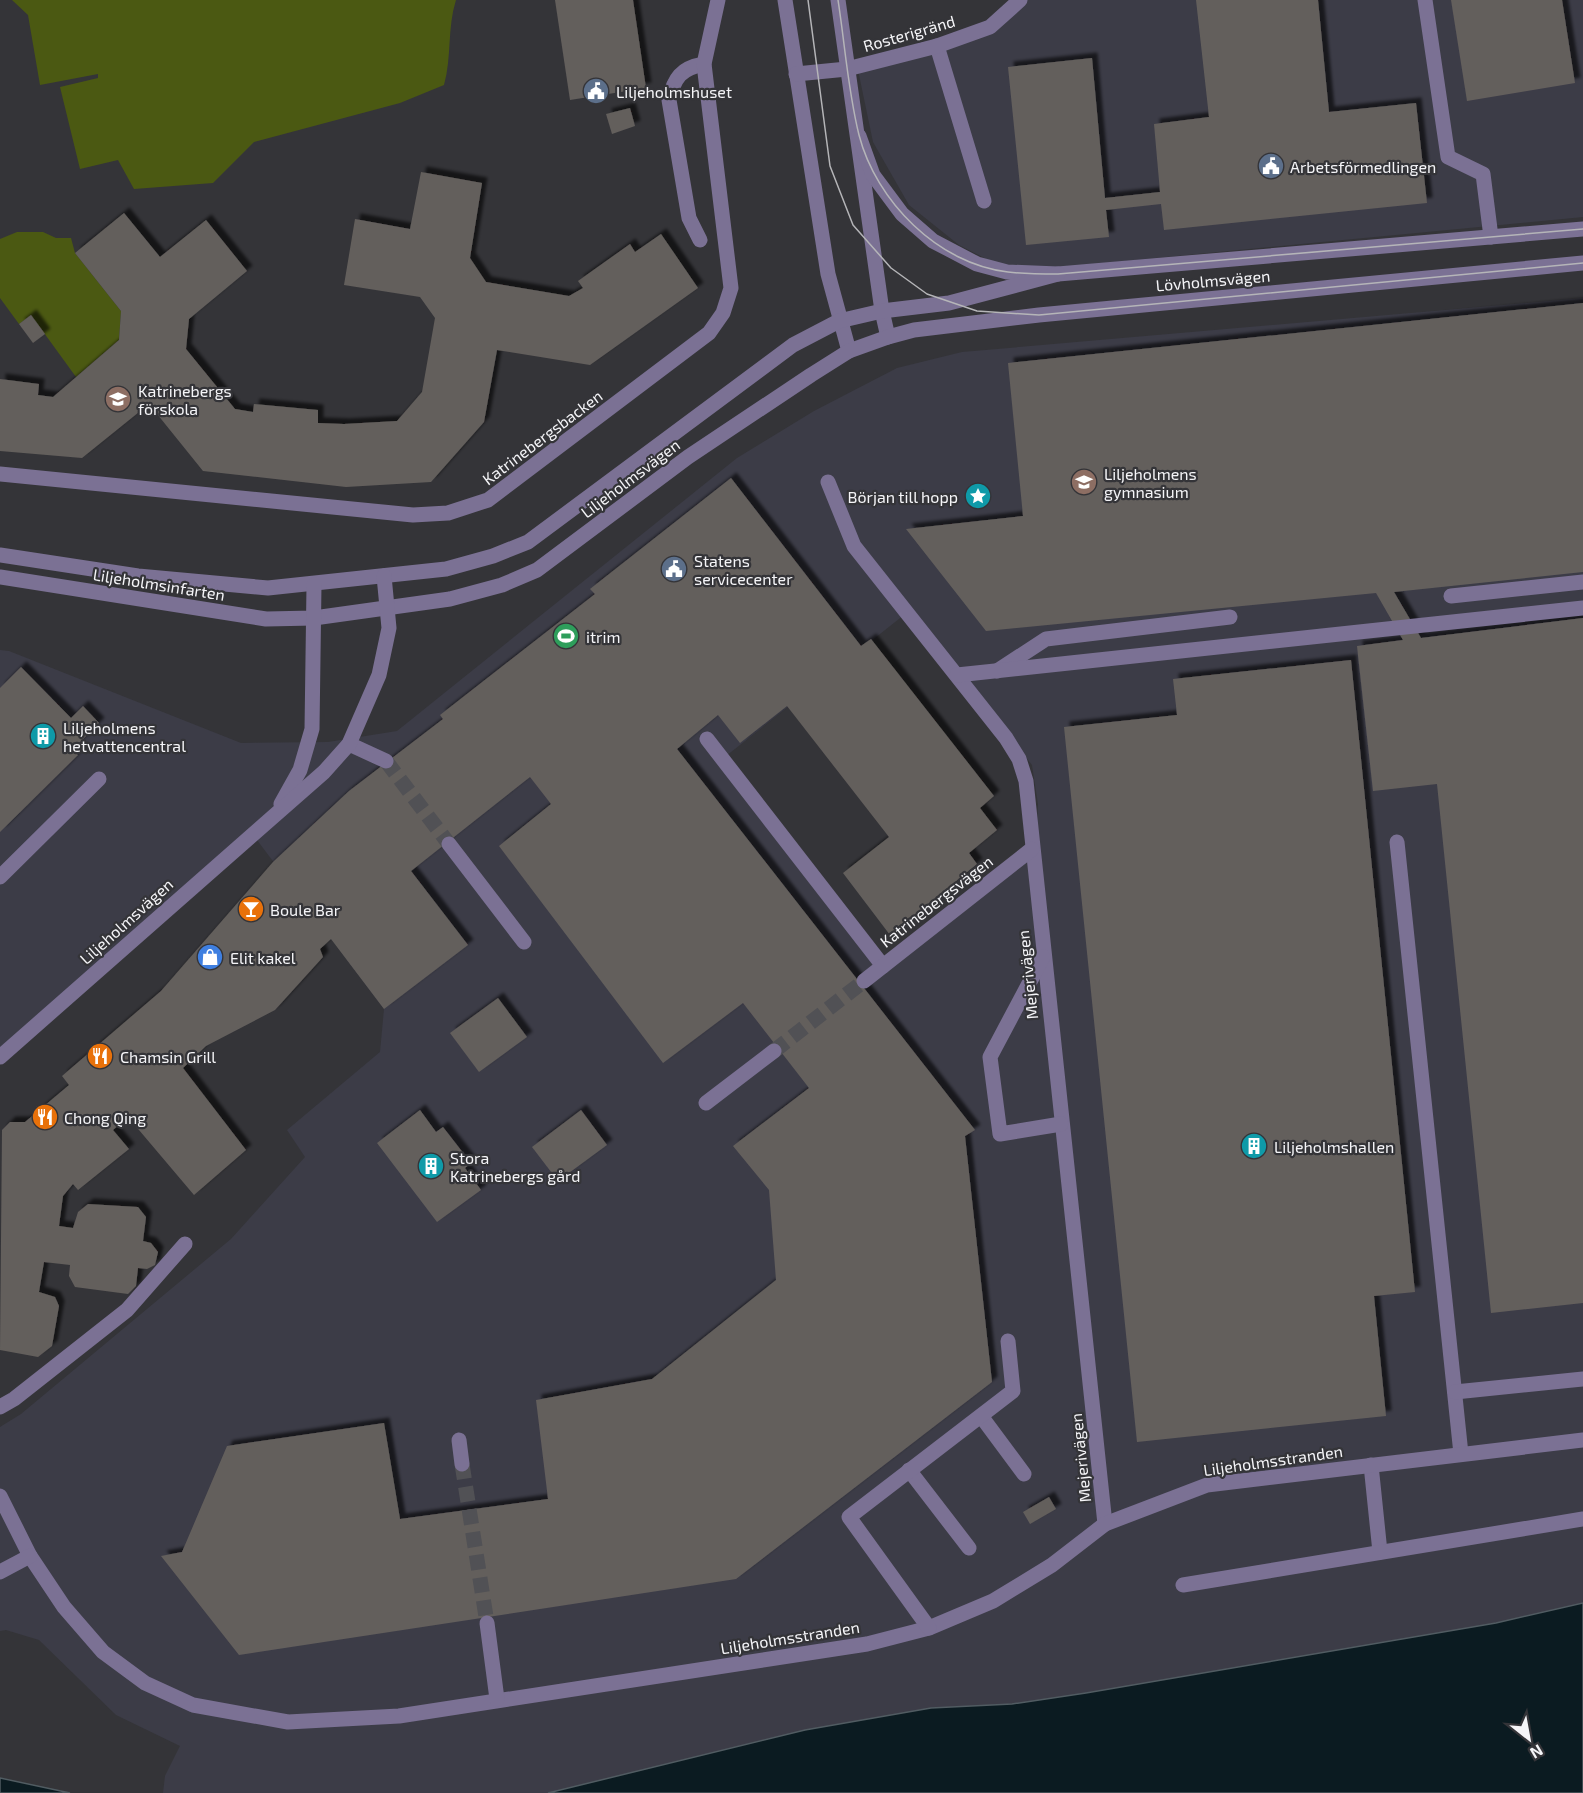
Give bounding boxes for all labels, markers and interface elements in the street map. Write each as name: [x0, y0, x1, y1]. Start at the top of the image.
street label: Rosterigränd: [861, 11, 957, 55]
public building icon: Liljeholmshuset: [581, 76, 611, 106]
place label: Liljeholmshuset: [616, 82, 732, 102]
public building icon: Arbetsförmedlingen: [1256, 151, 1286, 181]
place label: Arbetsförmedlingen: [1290, 157, 1436, 176]
street label: Lövholmsvägen: [1155, 266, 1271, 294]
place label: Katrinebergs förskola: [138, 381, 232, 418]
school or university icon: Katrinebergs förskola: [103, 384, 133, 414]
street label: Katrinebergsbacken: [478, 386, 606, 488]
street label: Liljeholmsvägen: [577, 435, 684, 522]
place label: Liljeholmens gymnasium: [1104, 464, 1197, 501]
school or university icon: Liljeholmens gymnasium: [1069, 467, 1099, 497]
place icon: Början till hopp: [963, 481, 993, 511]
place label: Början till hopp: [848, 487, 958, 507]
place label: Statens servicecenter: [694, 551, 793, 588]
public building icon: Statens servicecenter: [659, 554, 689, 584]
street label: Liljeholmsinfarten: [91, 564, 226, 605]
sports icon: itrim: [551, 621, 581, 651]
place label: itrim: [586, 627, 620, 646]
place label: Liljeholmens hetvattencentral: [63, 718, 186, 755]
building icon: Liljeholmens hetvattencentral: [28, 721, 58, 751]
street label: Katrinebergsvägen: [876, 851, 996, 951]
street label: Liljeholmsvägen: [76, 874, 177, 969]
bar icon: Boule Bar: [236, 894, 266, 924]
place label: Boule Bar: [270, 900, 341, 919]
street label: Mejerivägen: [1013, 929, 1042, 1021]
shop icon: Elit kakel: [195, 942, 225, 972]
place label: Elit kakel: [230, 948, 296, 967]
restaurant icon: Chamsin Grill: [85, 1041, 115, 1071]
place label: Chamsin Grill: [120, 1047, 216, 1066]
restaurant icon: Chong Qing: [30, 1102, 60, 1132]
place label: Chong Qing: [64, 1108, 146, 1128]
building icon: Liljeholmshallen: [1239, 1131, 1269, 1161]
place label: Liljeholmshallen: [1274, 1137, 1394, 1157]
place label: Stora Katrinebergs gård: [450, 1148, 580, 1185]
building icon: Stora Katrinebergs gård: [416, 1151, 446, 1181]
street label: Mejerivägen: [1066, 1412, 1095, 1504]
street label: Liljeholmsstranden: [1202, 1441, 1344, 1480]
street label: Liljeholmsstranden: [719, 1617, 861, 1658]
north arrow: [1499, 1709, 1559, 1769]
text: N: [1527, 1741, 1547, 1763]

